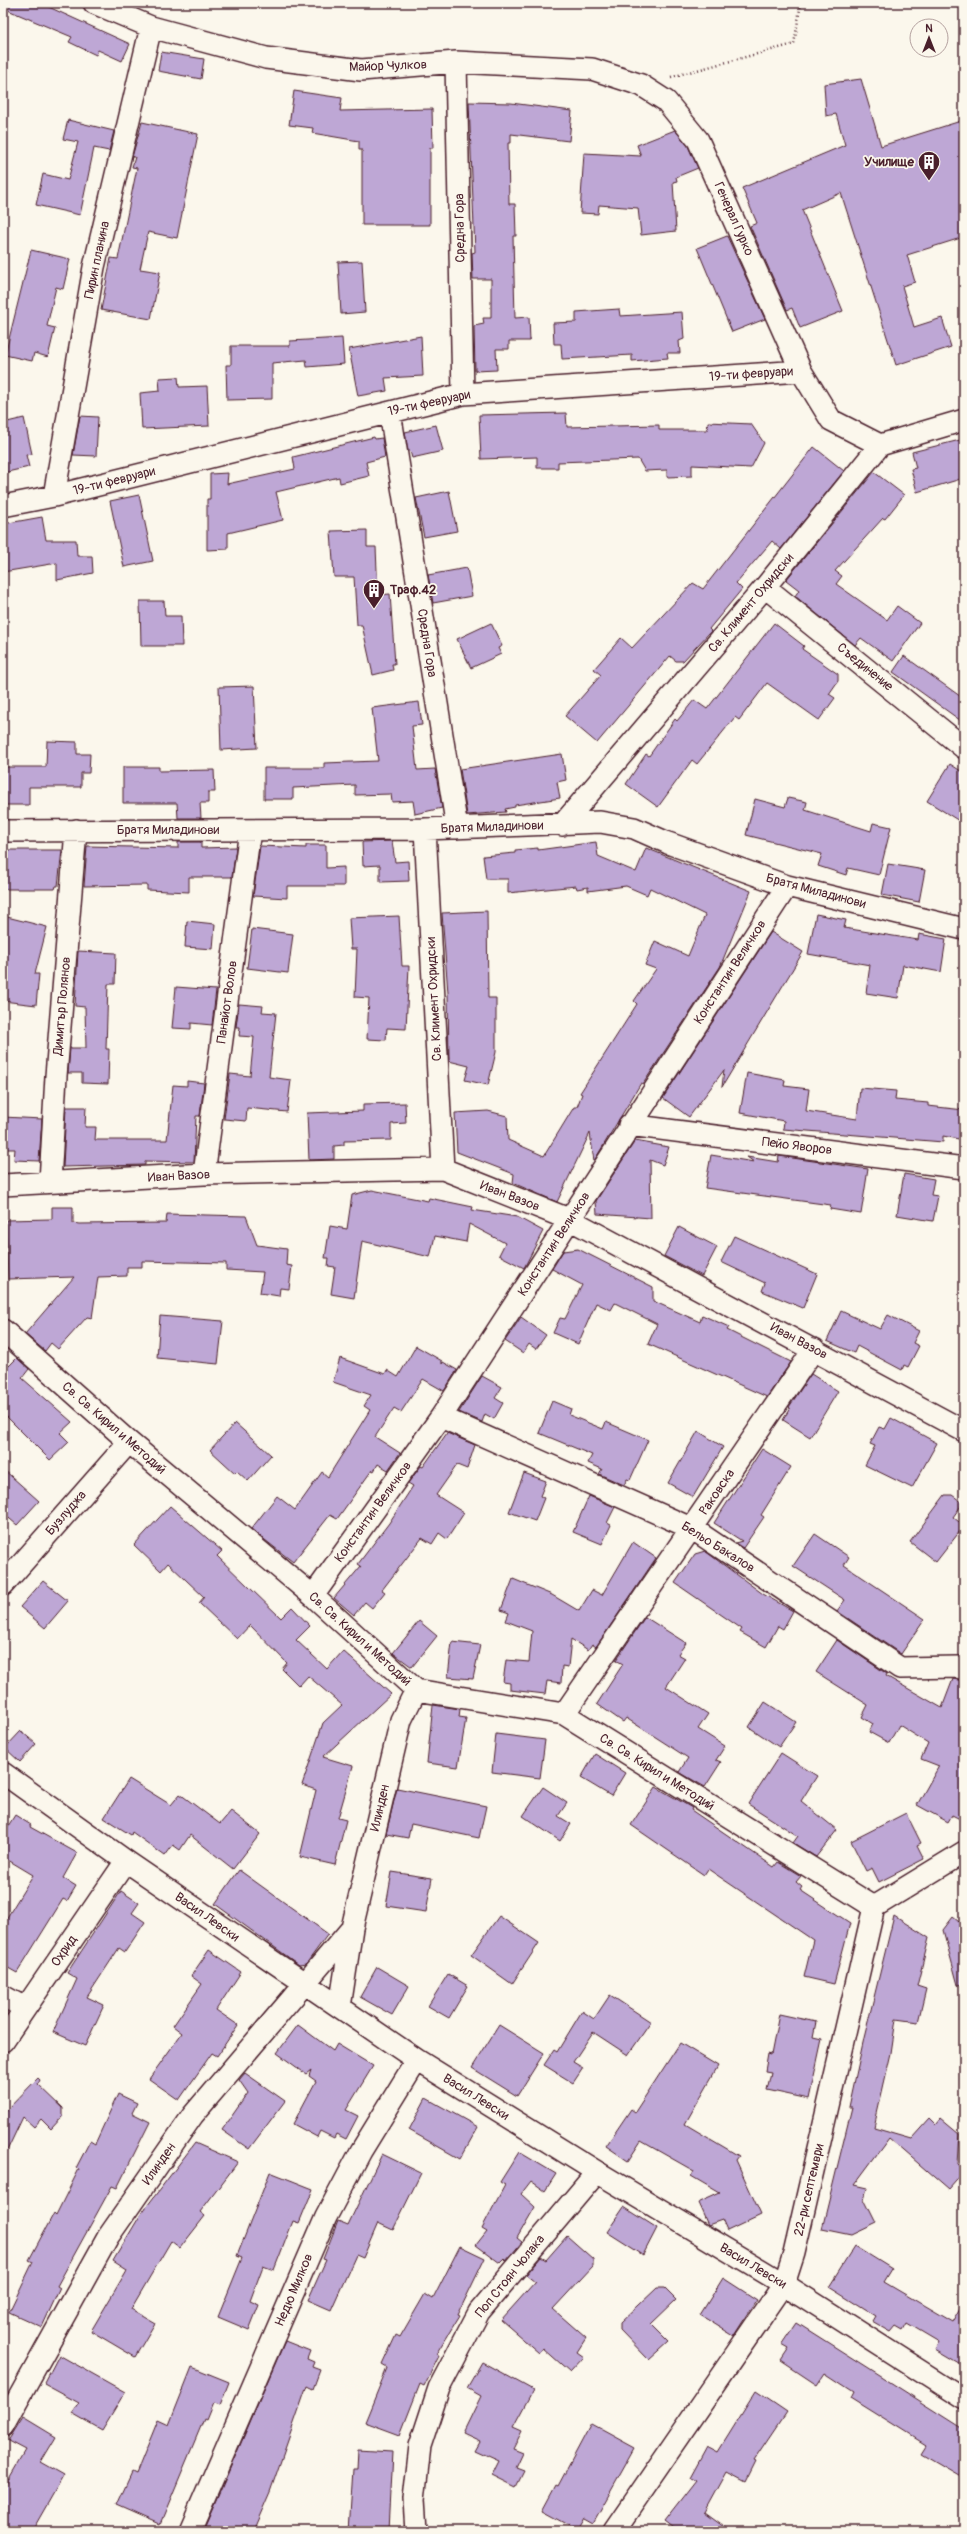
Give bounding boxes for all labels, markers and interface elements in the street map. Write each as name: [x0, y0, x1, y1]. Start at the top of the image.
north arrow: [909, 18, 949, 58]
text: N: [925, 22, 933, 35]
street label: Майор Чулков: [349, 57, 427, 75]
building icon: Училище: [916, 149, 942, 182]
place label: Училище: [864, 154, 915, 170]
street label: Генерал Гурко: [711, 180, 757, 258]
street label: Средна Гора: [451, 193, 469, 263]
street label: Пирин планина: [81, 220, 113, 300]
street label: 19-ти февруари: [709, 363, 794, 385]
street label: 19-ти февруари: [386, 386, 472, 420]
street label: 19-ти февруари: [71, 463, 157, 499]
street label: Св. Климент Охридски: [705, 550, 797, 656]
building icon: Траф.42: [361, 577, 387, 610]
place label: Траф.42: [389, 582, 436, 598]
street label: Средна Гора: [414, 608, 440, 678]
street label: Съединение: [834, 639, 897, 695]
street label: Братя Миладинови: [440, 817, 544, 837]
street label: Братя Миладинови: [117, 822, 220, 838]
street label: Братя Миладинови: [764, 870, 868, 912]
street label: Константин Величков: [690, 917, 770, 1027]
street label: Св. Климент Охридски: [423, 936, 445, 1062]
street label: Димитър Полянов: [50, 956, 74, 1057]
street label: Панайот Волов: [213, 960, 241, 1044]
street label: Пейо Яворов: [761, 1134, 833, 1158]
street label: Иван Вазов: [147, 1166, 211, 1186]
street label: Иван Вазов: [478, 1177, 542, 1215]
street label: Константин Величков: [514, 1189, 594, 1299]
street label: Иван Вазов: [768, 1319, 830, 1363]
street label: Св. Св. Кирил и Методий: [59, 1378, 169, 1478]
street label: Константин Величков: [331, 1458, 415, 1566]
street label: Раковска: [696, 1466, 738, 1518]
street label: Бузлуджа: [42, 1487, 90, 1539]
street label: Бельо Бакалов: [678, 1518, 758, 1576]
street label: Св. Св. Кирил и Методий: [305, 1589, 415, 1689]
street label: Св. Св. Кирил и Методий: [596, 1730, 718, 1814]
street label: Илинден: [367, 1783, 393, 1833]
street label: Васил Левски: [172, 1889, 243, 1945]
street label: Охрид: [48, 1932, 81, 1970]
street label: Васил Левски: [440, 2070, 512, 2124]
street label: Илинден: [139, 2140, 179, 2188]
street label: 22-ри септември: [791, 2142, 827, 2238]
street label: Поп Стоян Чолака: [472, 2231, 548, 2321]
street label: Васил Левски: [717, 2240, 790, 2292]
street label: Недю Милков: [272, 2251, 316, 2329]

